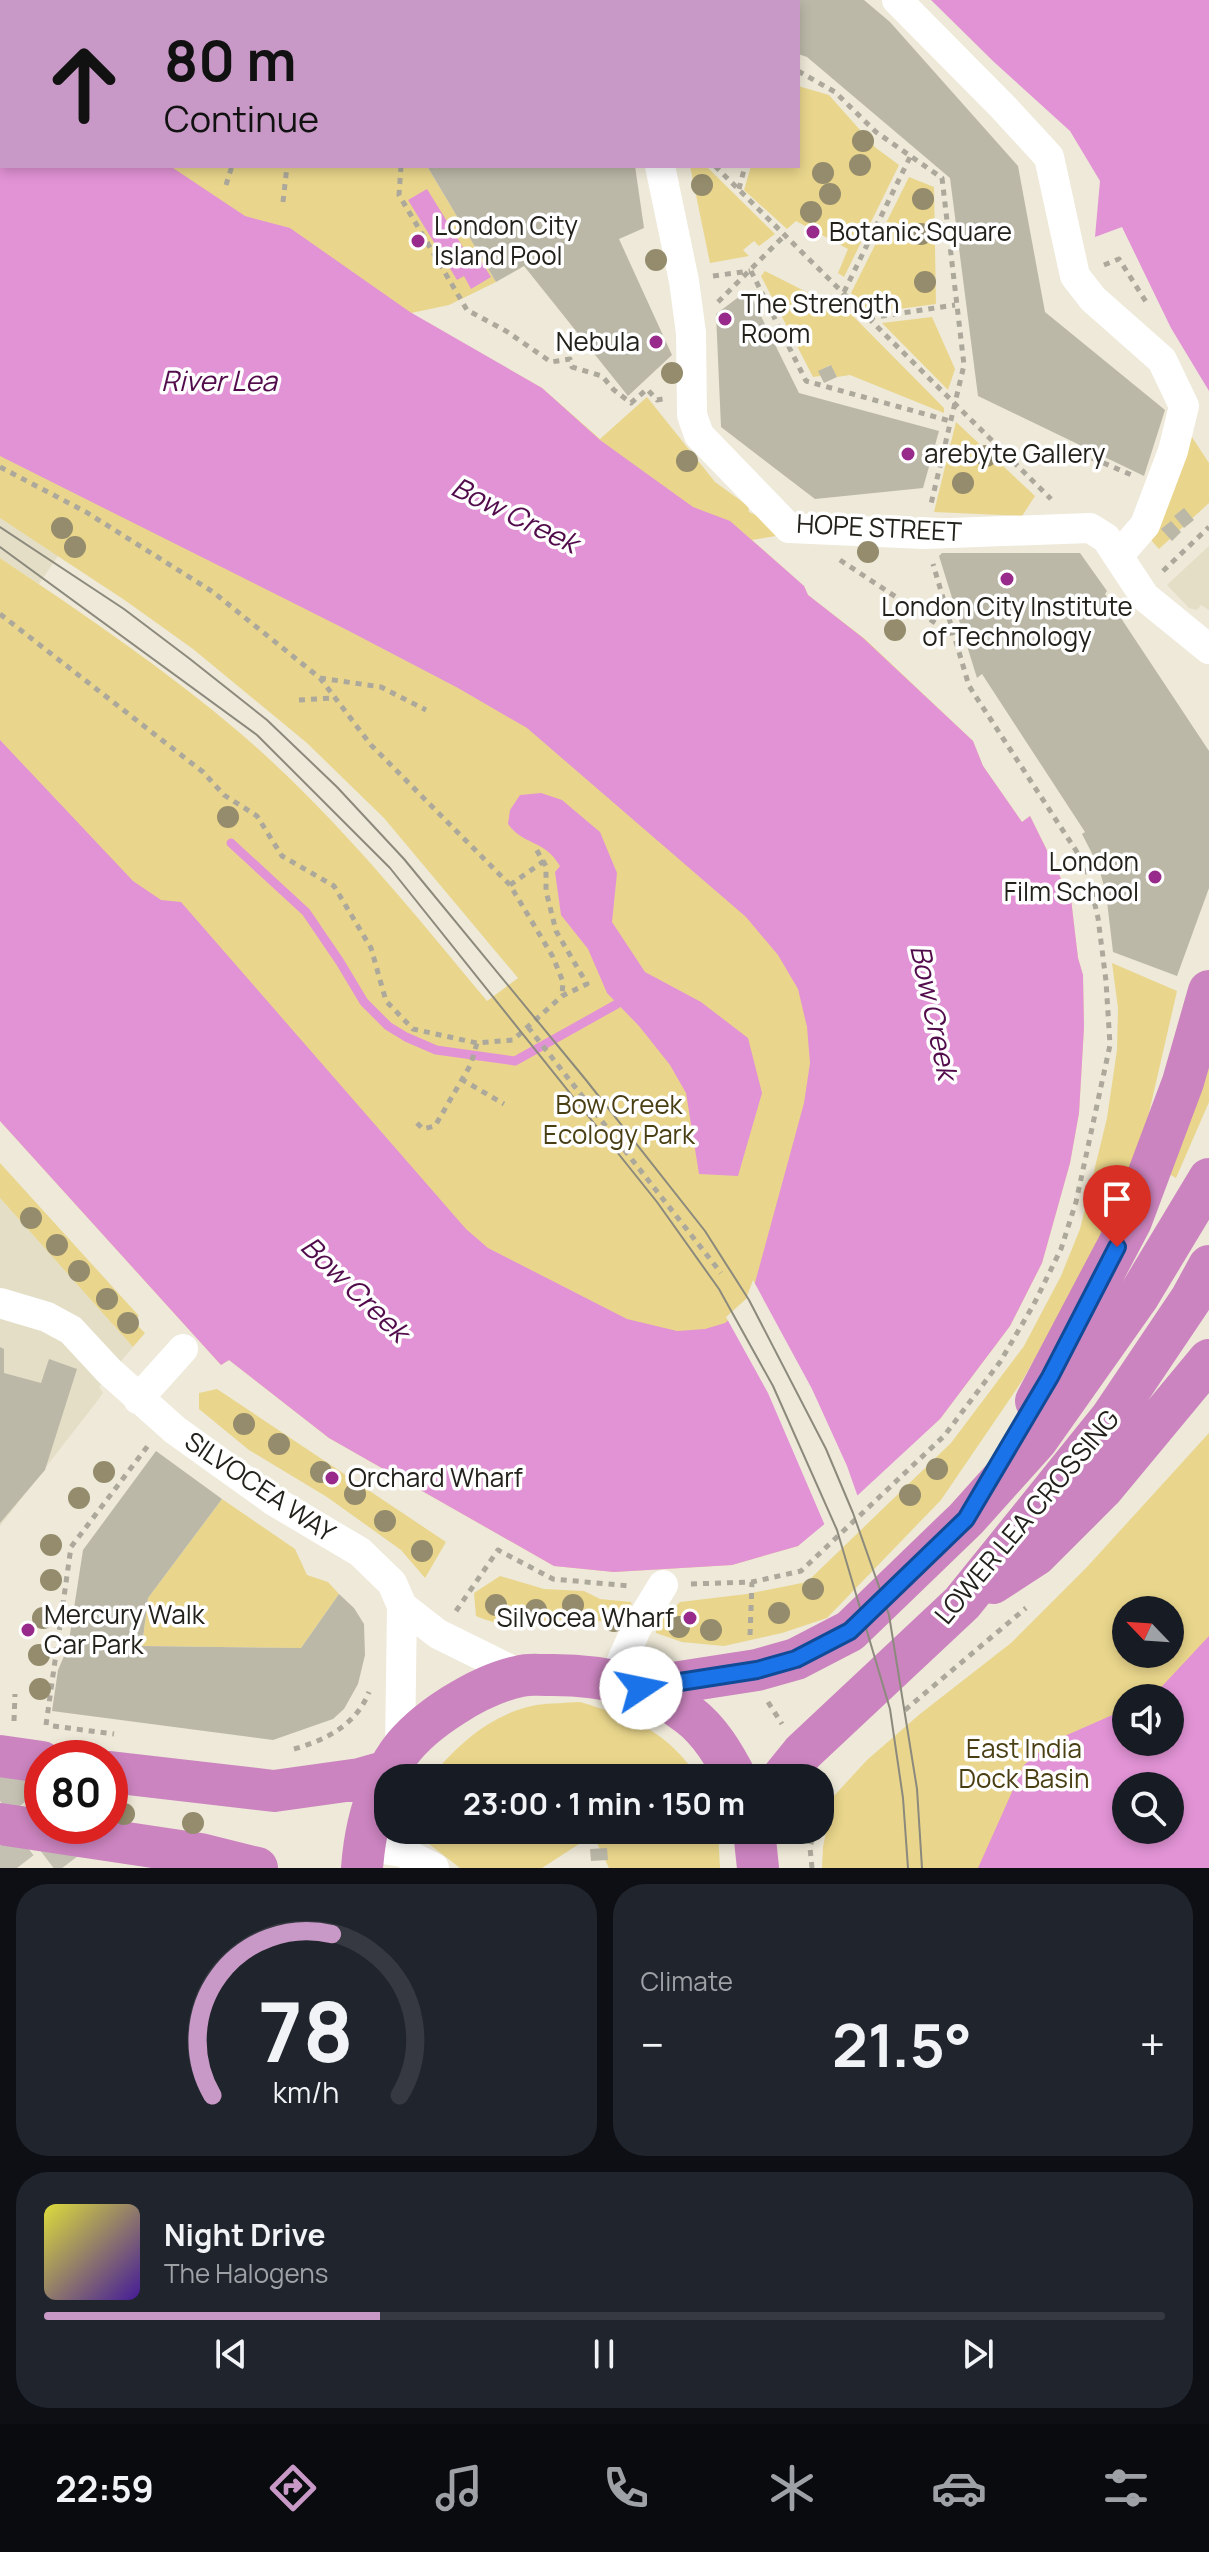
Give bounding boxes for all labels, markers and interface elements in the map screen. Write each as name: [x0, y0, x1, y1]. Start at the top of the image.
text: 80 m: [164, 21, 297, 98]
icon: ahead: [32, 32, 136, 136]
text: Continue: [164, 94, 319, 143]
place label: London City Island Pool: [434, 207, 578, 273]
place label: Botanic Square: [829, 213, 1012, 249]
marker: Botanic Square: [804, 223, 822, 241]
marker: London City Island Pool: [409, 232, 427, 250]
place label: The Strength Room: [741, 285, 899, 351]
marker: The Strength Room: [716, 310, 734, 328]
place label: Nebula: [556, 323, 640, 359]
marker: Nebula: [647, 333, 665, 351]
water label: River Lea: [161, 361, 278, 399]
place label: arebyte Gallery: [924, 435, 1106, 471]
marker: arebyte Gallery: [899, 445, 917, 463]
water label: Bow Creek: [446, 467, 589, 563]
street label: HOPE STREET: [796, 505, 963, 549]
marker: London City Institute of Technology: [998, 570, 1016, 588]
place label: London City Institute of Technology: [881, 588, 1133, 654]
place label: London Film School: [1004, 843, 1139, 909]
marker: London Film School: [1146, 868, 1164, 886]
water label: Bow Creek: [902, 941, 969, 1087]
park label: Bow Creek Ecology Park: [543, 1086, 696, 1152]
pin: [1083, 1165, 1151, 1247]
icon: arrive: [1095, 1177, 1139, 1221]
water label: Bow Creek: [293, 1227, 421, 1352]
street label: LOWER LEA CROSSING: [926, 1401, 1127, 1631]
street label: SILVOCEA WAY: [178, 1423, 343, 1550]
place label: Orchard Wharf: [348, 1459, 523, 1495]
marker: Orchard Wharf: [323, 1469, 341, 1487]
place label: Mercury Walk Car Park: [44, 1596, 206, 1662]
north arrow: [1112, 1596, 1184, 1668]
map controls: [1112, 1596, 1184, 1844]
place label: Silvocea Wharf: [496, 1599, 674, 1635]
marker: Silvocea Wharf: [681, 1609, 699, 1627]
marker: Mercury Walk Car Park: [19, 1621, 37, 1639]
position arrow: [599, 1646, 683, 1730]
button: sound: [1112, 1684, 1184, 1756]
park label: East India Dock Basin: [959, 1730, 1089, 1796]
speed limit sign: 80: [24, 1740, 128, 1844]
button: search: [1112, 1772, 1184, 1844]
text: 23:00 · 1 min · 150 m: [463, 1783, 745, 1824]
text: Climate: [641, 1963, 733, 1999]
text: 78: [259, 1973, 354, 2087]
text: 21.5°: [832, 2003, 972, 2085]
text: −: [641, 2014, 664, 2074]
text: +: [1140, 2014, 1165, 2074]
text: km/h: [273, 2073, 339, 2112]
text: Night Drive: [164, 2214, 326, 2255]
text: The Halogens: [164, 2255, 328, 2291]
icon: previous: [209, 2332, 253, 2376]
icon: pause: [582, 2332, 626, 2376]
icon: next: [956, 2332, 1000, 2376]
icon: directions: [265, 2460, 321, 2516]
icon: music: [431, 2460, 487, 2516]
icon: phone: [598, 2460, 654, 2516]
icon: climate: [764, 2460, 820, 2516]
icon: car: [931, 2460, 987, 2516]
icon: filters: [1098, 2460, 1154, 2516]
text: 22:59: [55, 2464, 154, 2513]

